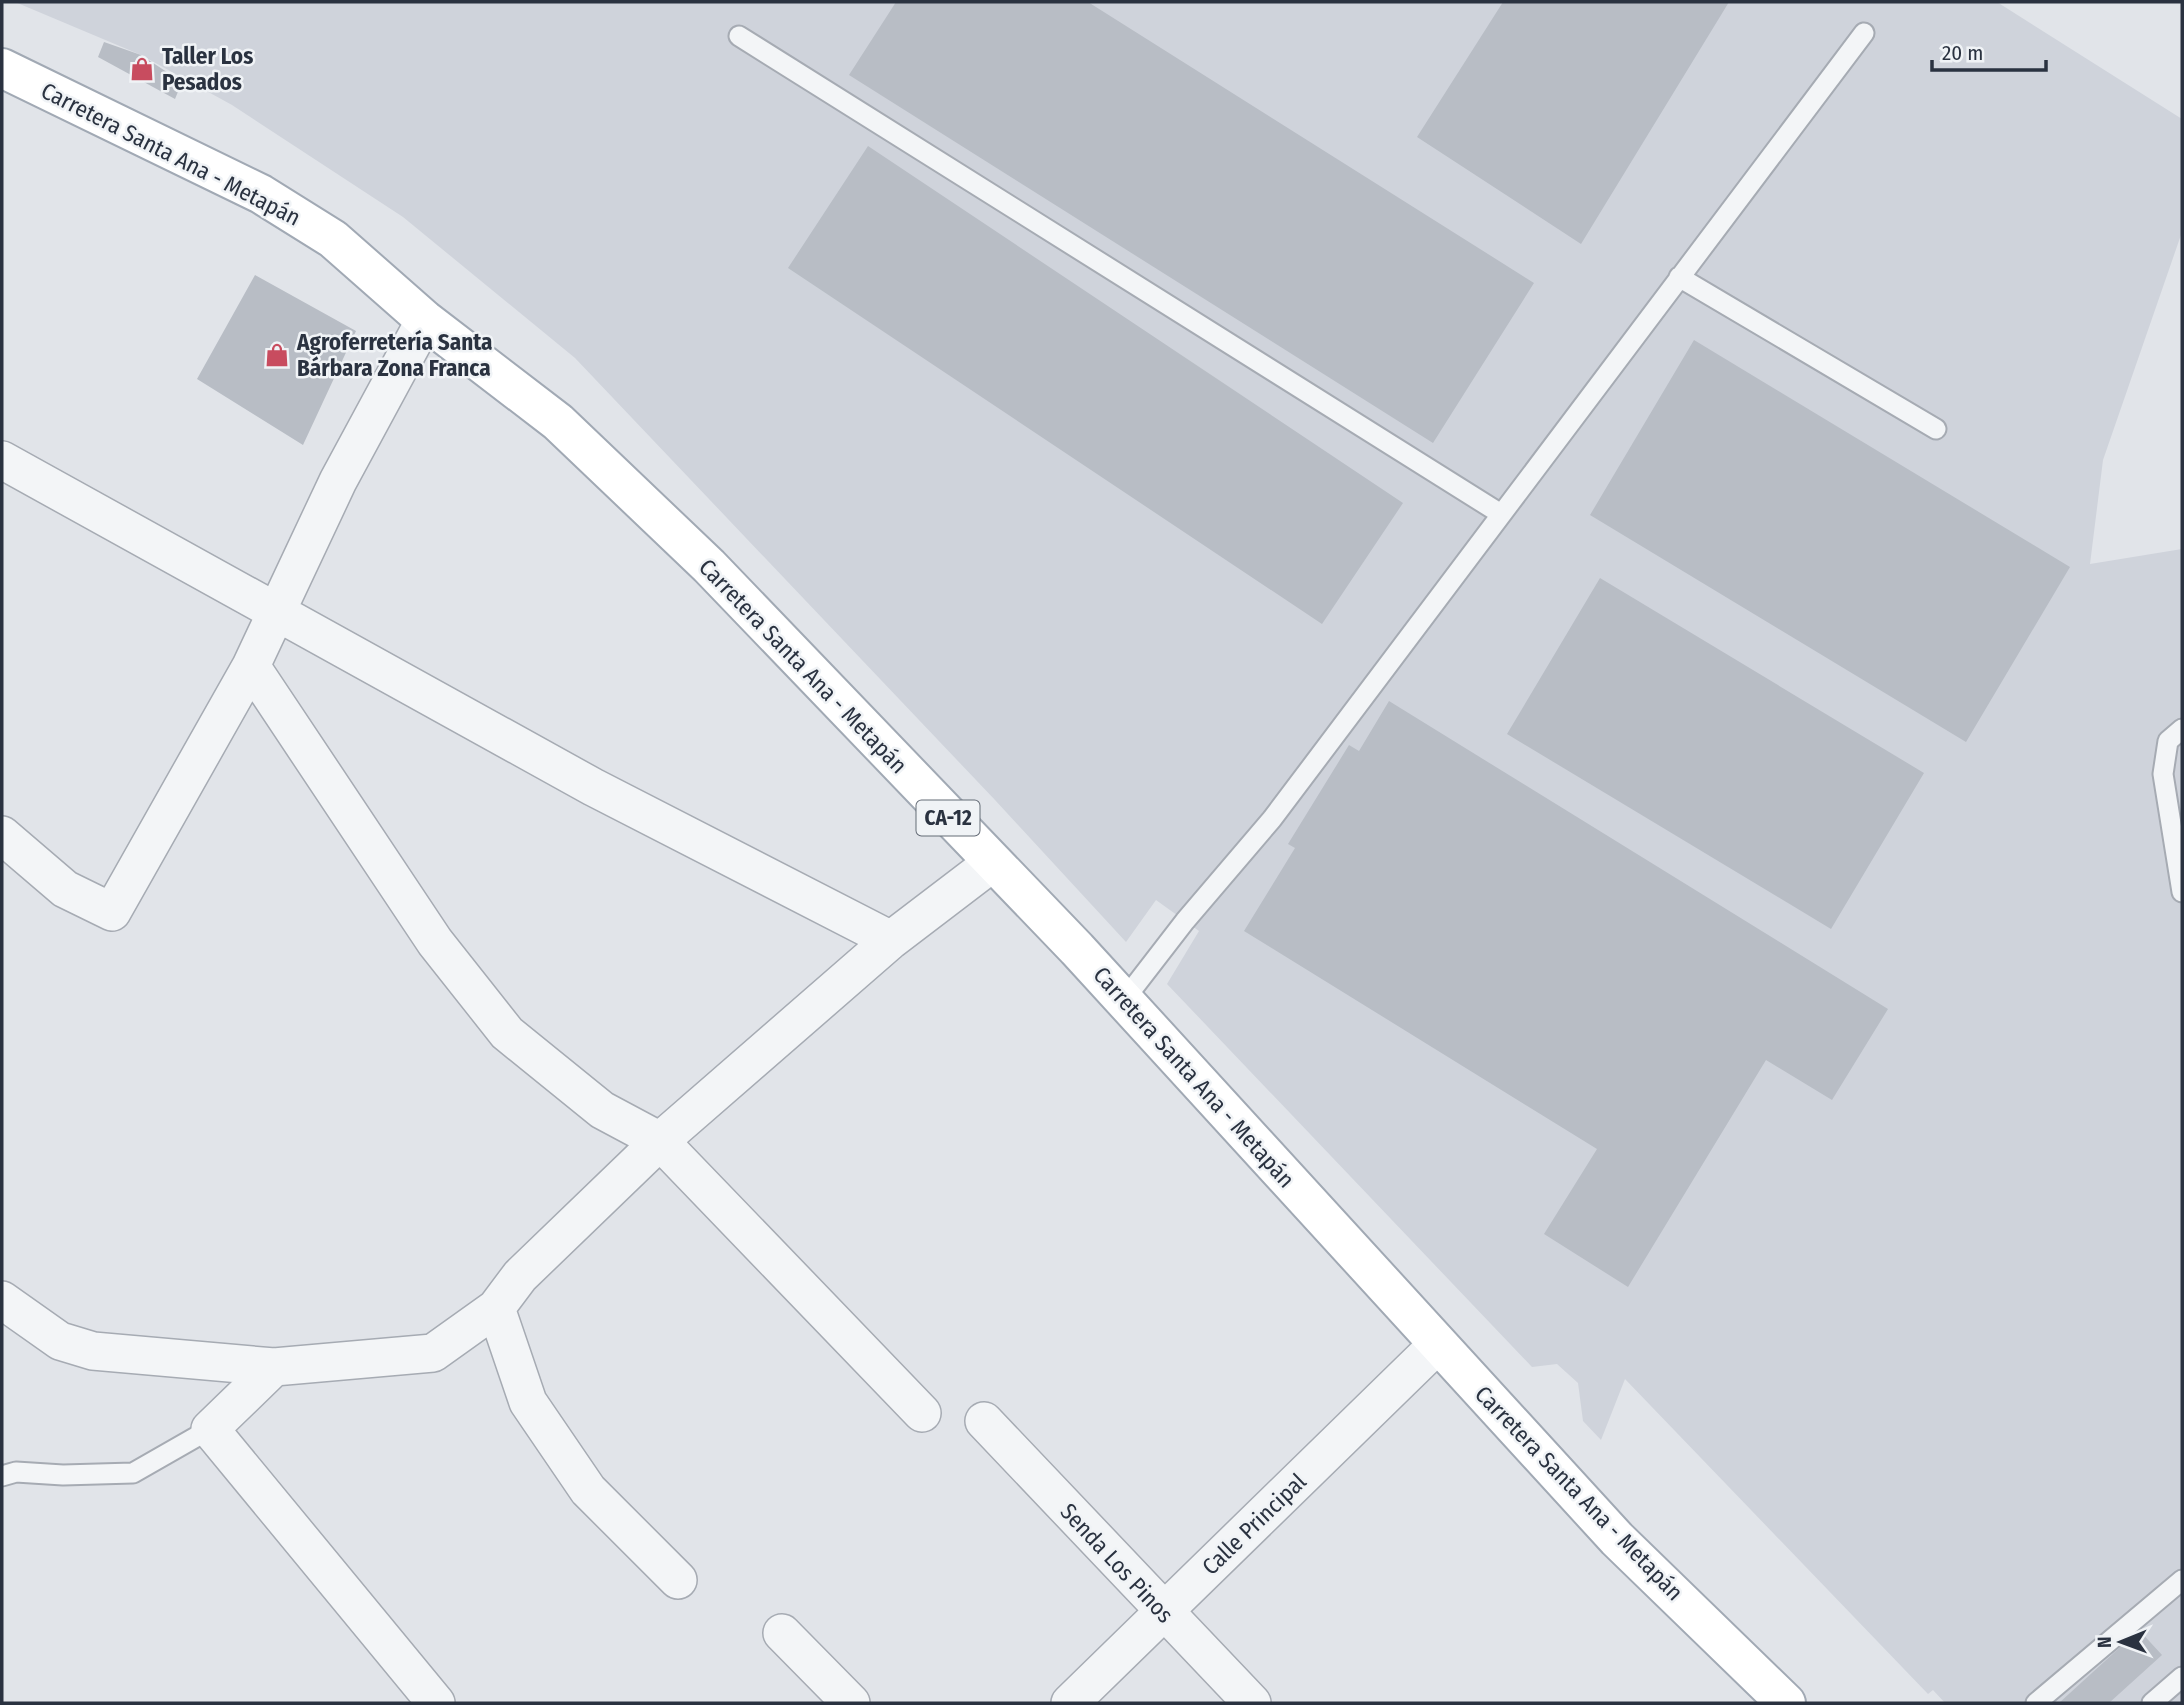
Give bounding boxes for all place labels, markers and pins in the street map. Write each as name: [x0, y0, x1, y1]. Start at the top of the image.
place label: Taller Los Pesados: [162, 42, 253, 96]
shop icon: Taller Los Pesados: [128, 55, 156, 83]
place label: Agroferretería Santa Bárbara Zona Franca: [296, 328, 492, 382]
shop icon: Agroferretería Santa Bárbara Zona Franca: [263, 341, 291, 369]

